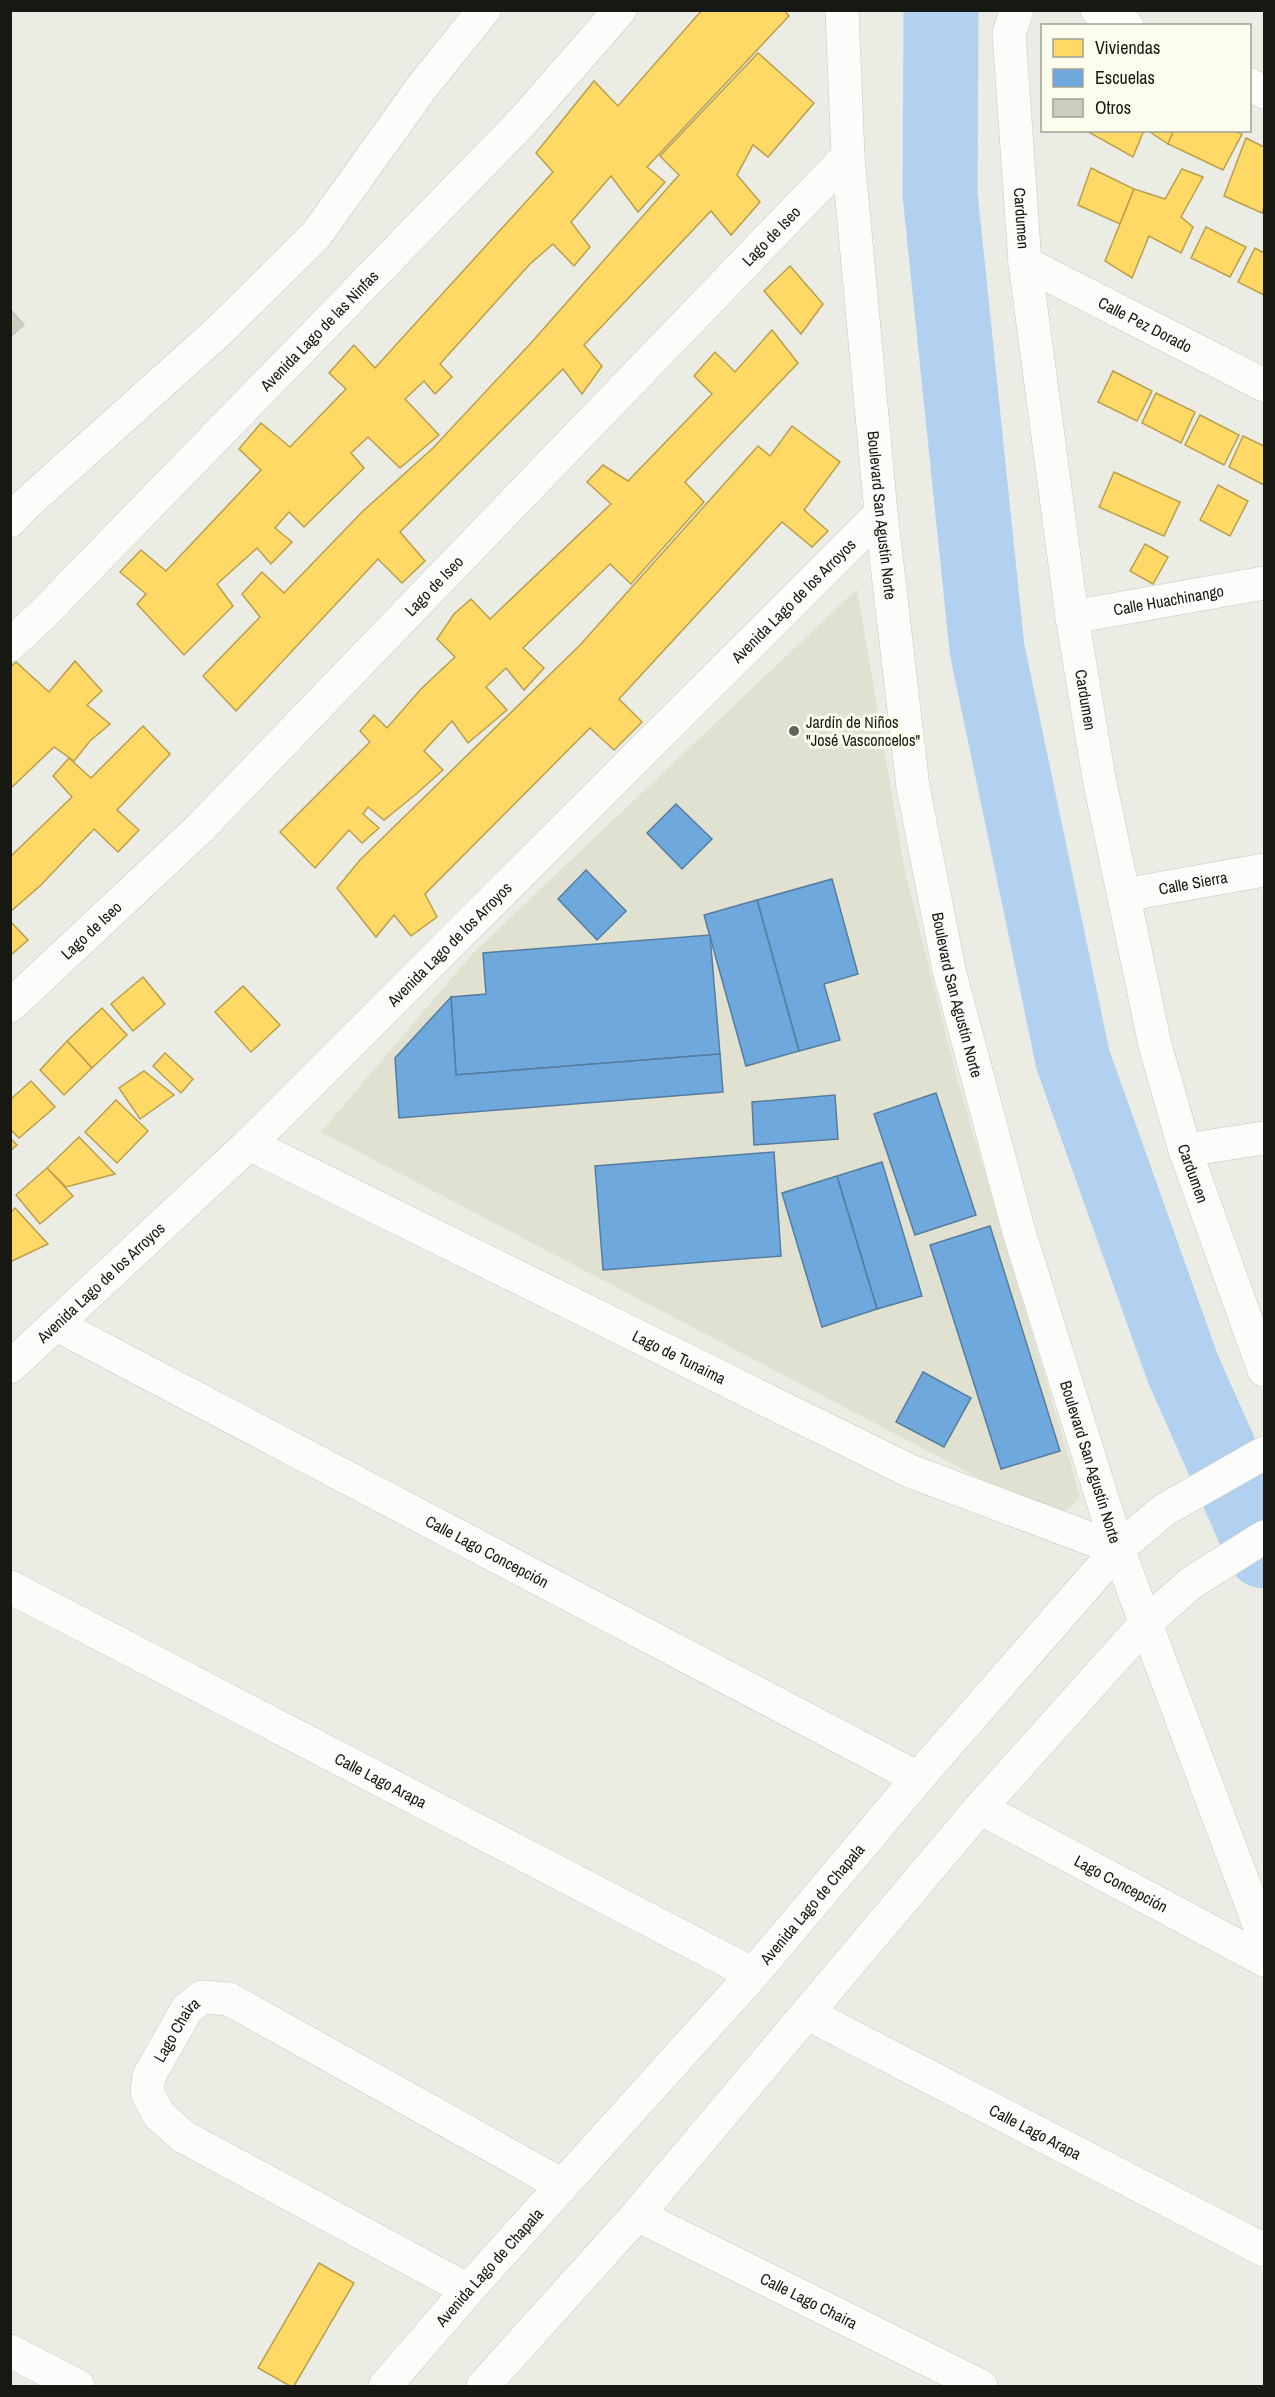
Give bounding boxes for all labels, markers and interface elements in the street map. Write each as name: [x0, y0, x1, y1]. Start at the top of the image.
legend: [1041, 24, 1251, 132]
text: Viviendas: [1095, 35, 1160, 60]
text: Escuelas: [1095, 65, 1155, 90]
text: Otros: [1095, 95, 1131, 120]
street label: Cardumen: [1009, 187, 1035, 250]
street label: Lago de Iseo: [737, 201, 805, 271]
street label: Avenida Lago de las Ninfas: [254, 265, 383, 397]
street label: Calle Pez Dorado: [1094, 291, 1196, 358]
street label: Boulevard San Agustín Norte: [862, 430, 902, 601]
street label: Avenida Lago de los Arroyos: [725, 534, 860, 668]
street label: Lago de Iseo: [399, 551, 468, 621]
street label: Calle Huachinango: [1112, 579, 1225, 620]
street label: Cardumen: [1070, 668, 1102, 732]
place label: Jardín de Niños "José Vasconcelos": [806, 711, 920, 751]
marker: Jardín de Niños "José Vasconcelos": [787, 724, 801, 738]
street label: Calle Sierra: [1157, 866, 1230, 900]
street label: Avenida Lago de los Arroyos: [382, 877, 516, 1012]
street label: Lago de Iseo: [56, 896, 126, 964]
street label: Boulevard San Agustín Norte: [927, 910, 988, 1080]
street label: Cardumen: [1173, 1141, 1214, 1206]
street label: Avenida Lago de los Arroyos: [31, 1217, 169, 1348]
street label: Lago de Tunaima: [629, 1324, 730, 1390]
street label: Boulevard San Agustín Norte: [1055, 1378, 1127, 1546]
street label: Calle Lago Concepción: [422, 1510, 553, 1593]
street label: Calle Lago Arapa: [331, 1747, 431, 1813]
street label: Avenida Lago de Chapala: [754, 1838, 870, 1970]
street label: Lago Concepción: [1071, 1850, 1172, 1917]
street label: Lago Chaira: [148, 1992, 205, 2066]
street label: Calle Lago Arapa: [986, 2099, 1086, 2165]
street label: Avenida Lago de Chapala: [430, 2203, 548, 2332]
street label: Calle Lago Chaira: [757, 2267, 862, 2334]

